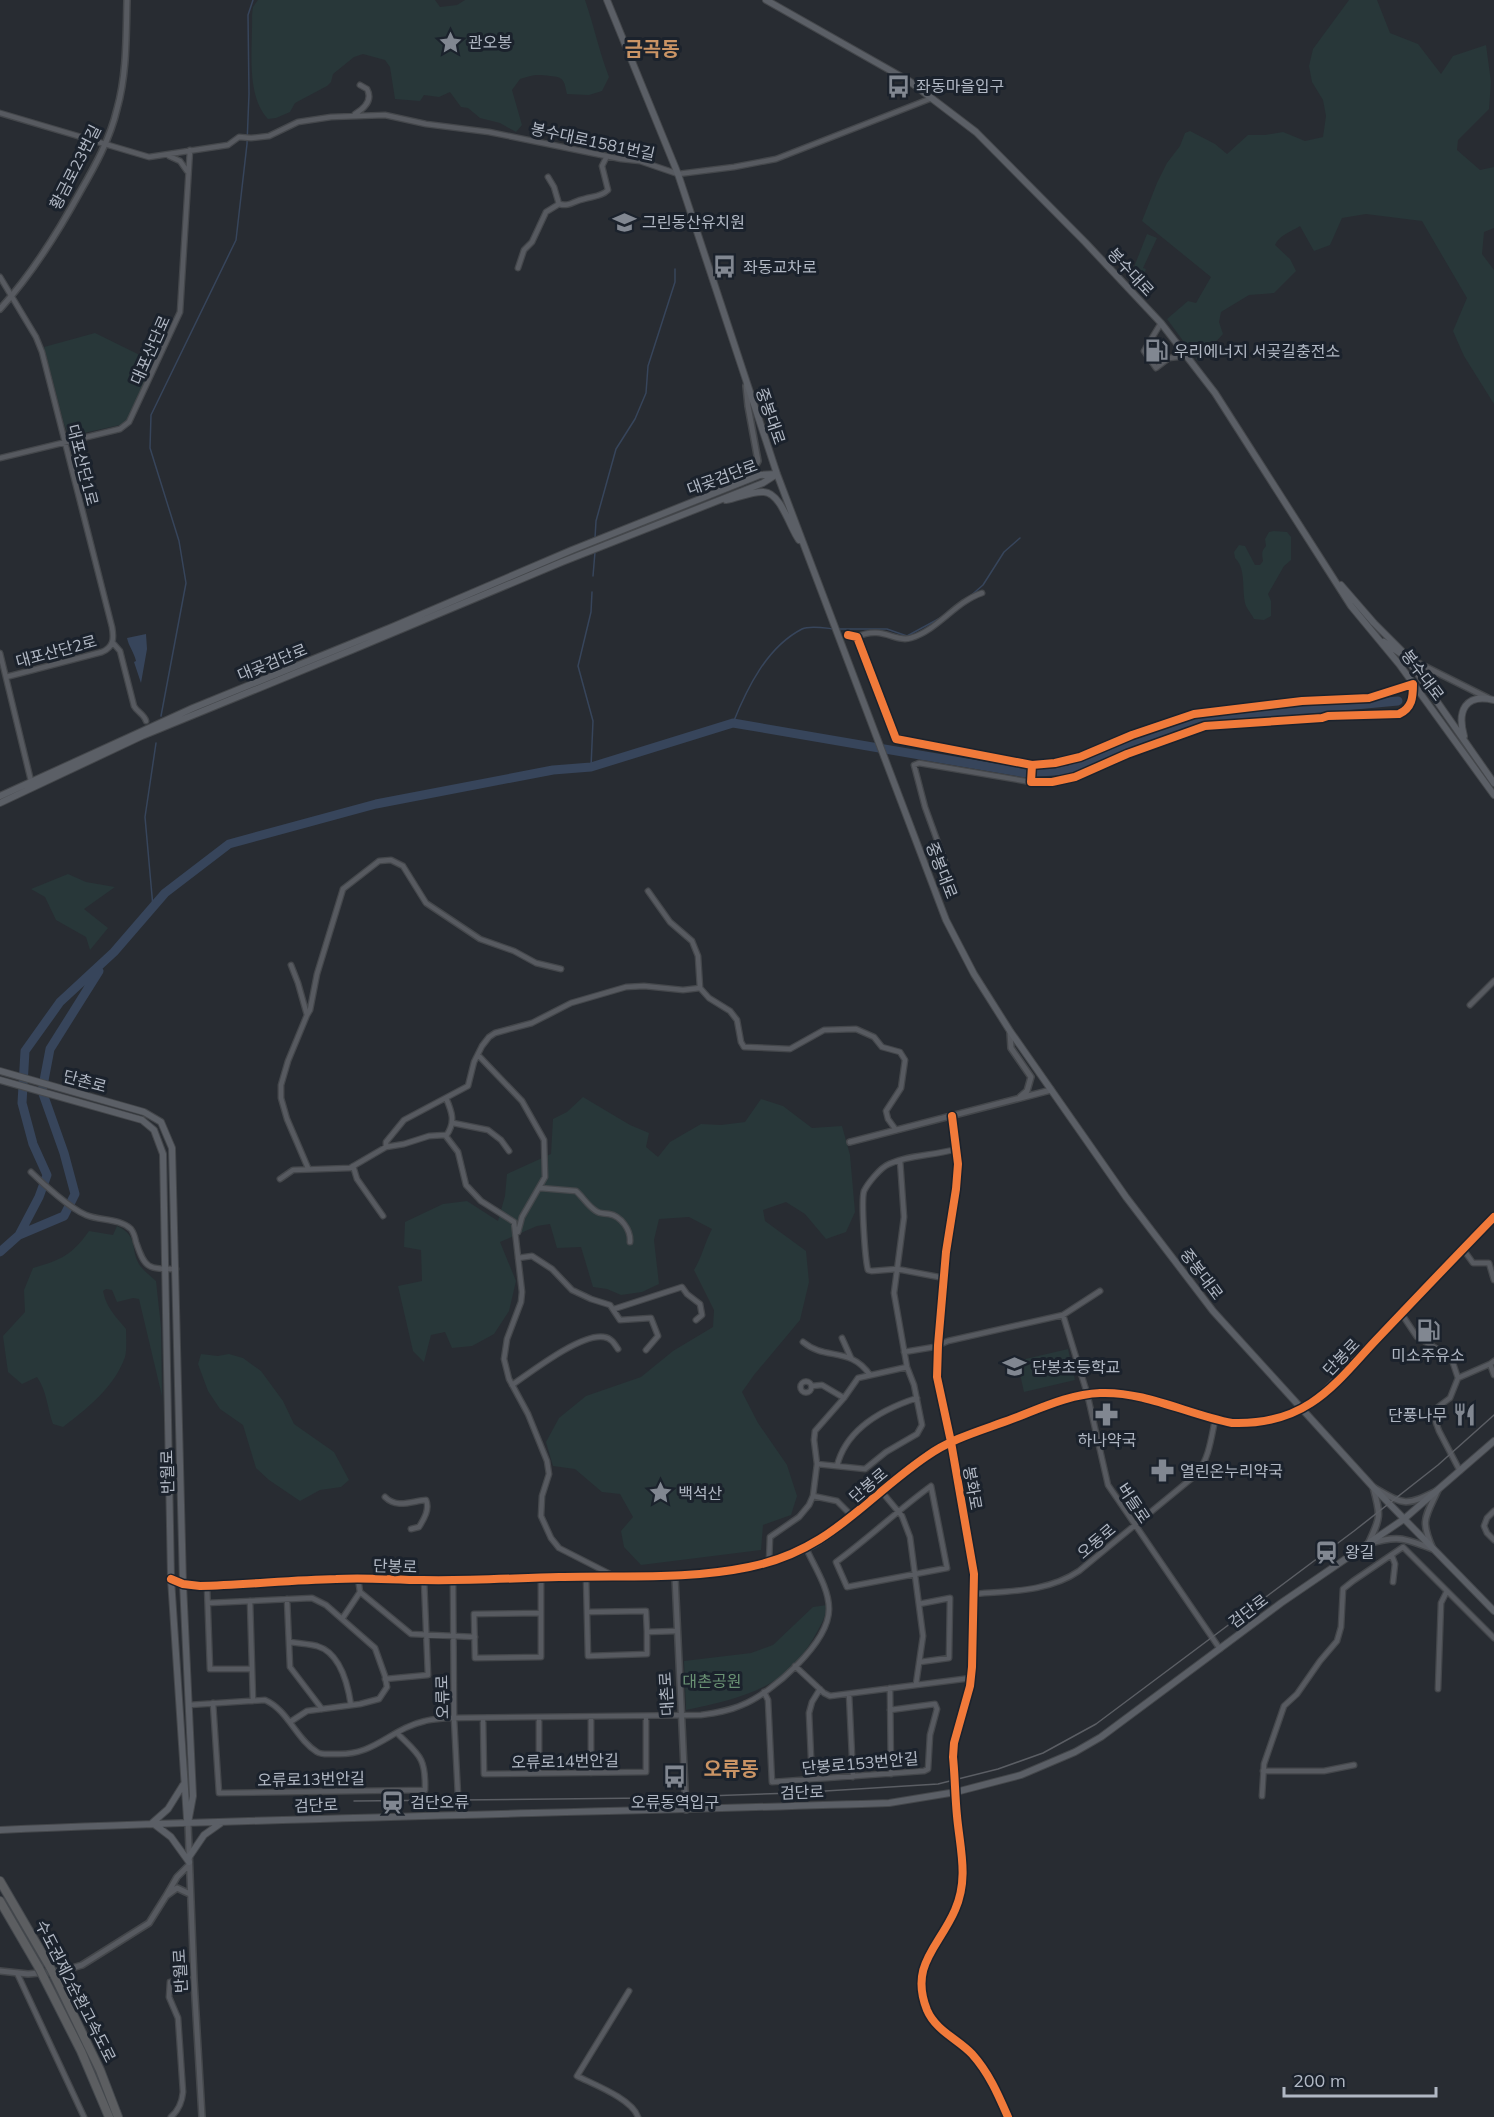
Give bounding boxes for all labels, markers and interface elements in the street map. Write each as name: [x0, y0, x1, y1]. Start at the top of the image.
place icon: 관오봉: [437, 29, 463, 55]
place label: 관오봉: [468, 32, 512, 52]
district label: 금곡동: [624, 36, 680, 61]
bus stop icon: 좌동마을입구: [885, 73, 911, 99]
place label: 좌동마을입구: [916, 76, 1004, 96]
street label: 봉수대로1581번길: [529, 118, 657, 164]
street label: 황금로23번길: [45, 121, 105, 213]
school or university icon: 그린동산유치원: [611, 209, 637, 235]
place label: 그린동산유치원: [642, 212, 745, 232]
street label: 봉수대로: [1104, 244, 1159, 301]
bus stop icon: 좌동교차로: [712, 254, 738, 280]
place label: 좌동교차로: [743, 257, 817, 277]
street label: 대포산단로: [126, 312, 174, 388]
fuel station icon: 우리에너지 서곶길충전소: [1143, 338, 1169, 364]
place label: 우리에너지 서곶길충전소: [1174, 341, 1340, 361]
street label: 중봉대로: [752, 385, 790, 447]
street label: 대포산단1로: [63, 422, 103, 508]
street label: 대곶검단로: [684, 455, 760, 499]
street label: 대포산단2로: [13, 631, 99, 671]
street label: 대곶검단로: [234, 639, 310, 685]
street label: 봉수대로: [1397, 645, 1449, 705]
street label: 중봉대로: [922, 839, 962, 901]
street label: 단촌로: [61, 1066, 109, 1096]
street label: 중봉대로: [1176, 1244, 1228, 1304]
fuel station icon: 미소주유소: [1415, 1317, 1441, 1343]
street label: 단봉로: [1318, 1334, 1364, 1380]
place label: 미소주유소: [1391, 1345, 1465, 1365]
school or university icon: 단봉초등학교: [1001, 1354, 1027, 1380]
place label: 단봉초등학교: [1032, 1357, 1120, 1377]
pharmacy icon: 하나약국: [1094, 1402, 1120, 1428]
restaurant icon: 단풍나무: [1452, 1402, 1478, 1428]
place label: 단풍나무: [1388, 1405, 1447, 1425]
place label: 하나약국: [1078, 1430, 1136, 1450]
street label: 반월로: [157, 1449, 177, 1494]
pharmacy icon: 열린온누리약국: [1149, 1458, 1175, 1484]
place label: 열린온누리약국: [1180, 1461, 1283, 1481]
street label: 단봉로: [845, 1463, 892, 1507]
street label: 봉화로: [959, 1465, 987, 1512]
street label: 버들로: [1113, 1479, 1155, 1527]
place icon: 백석산: [647, 1480, 673, 1506]
place label: 백석산: [678, 1483, 722, 1503]
street label: 오동로: [1073, 1519, 1120, 1563]
station icon: 왕길: [1314, 1539, 1340, 1565]
place label: 왕길: [1345, 1542, 1374, 1562]
street label: 단봉로: [373, 1555, 418, 1577]
street label: 검단로: [1224, 1590, 1272, 1632]
street label: 대촌로: [655, 1671, 677, 1717]
park label: 대촌공원: [683, 1671, 741, 1691]
street label: 오류로: [432, 1674, 452, 1719]
street label: 단봉로153번안길: [801, 1748, 919, 1778]
street label: 오류로14번안길: [511, 1750, 619, 1772]
district label: 오류동: [703, 1756, 759, 1781]
bus stop icon: 오류동역입구: [662, 1764, 688, 1790]
street label: 오류로13번안길: [257, 1768, 365, 1790]
street label: 검단로: [780, 1781, 825, 1803]
station icon: 검단오류: [379, 1789, 405, 1815]
place label: 검단오류: [410, 1792, 469, 1812]
place label: 오류동역입구: [631, 1792, 719, 1812]
street label: 검단로: [294, 1794, 339, 1816]
street label: 수도권제2순환고속도로: [31, 1917, 121, 2066]
street label: 반월로: [169, 1948, 191, 1994]
scale bar: [1284, 2060, 1436, 2098]
text: 200 m: [1293, 2069, 1346, 2092]

